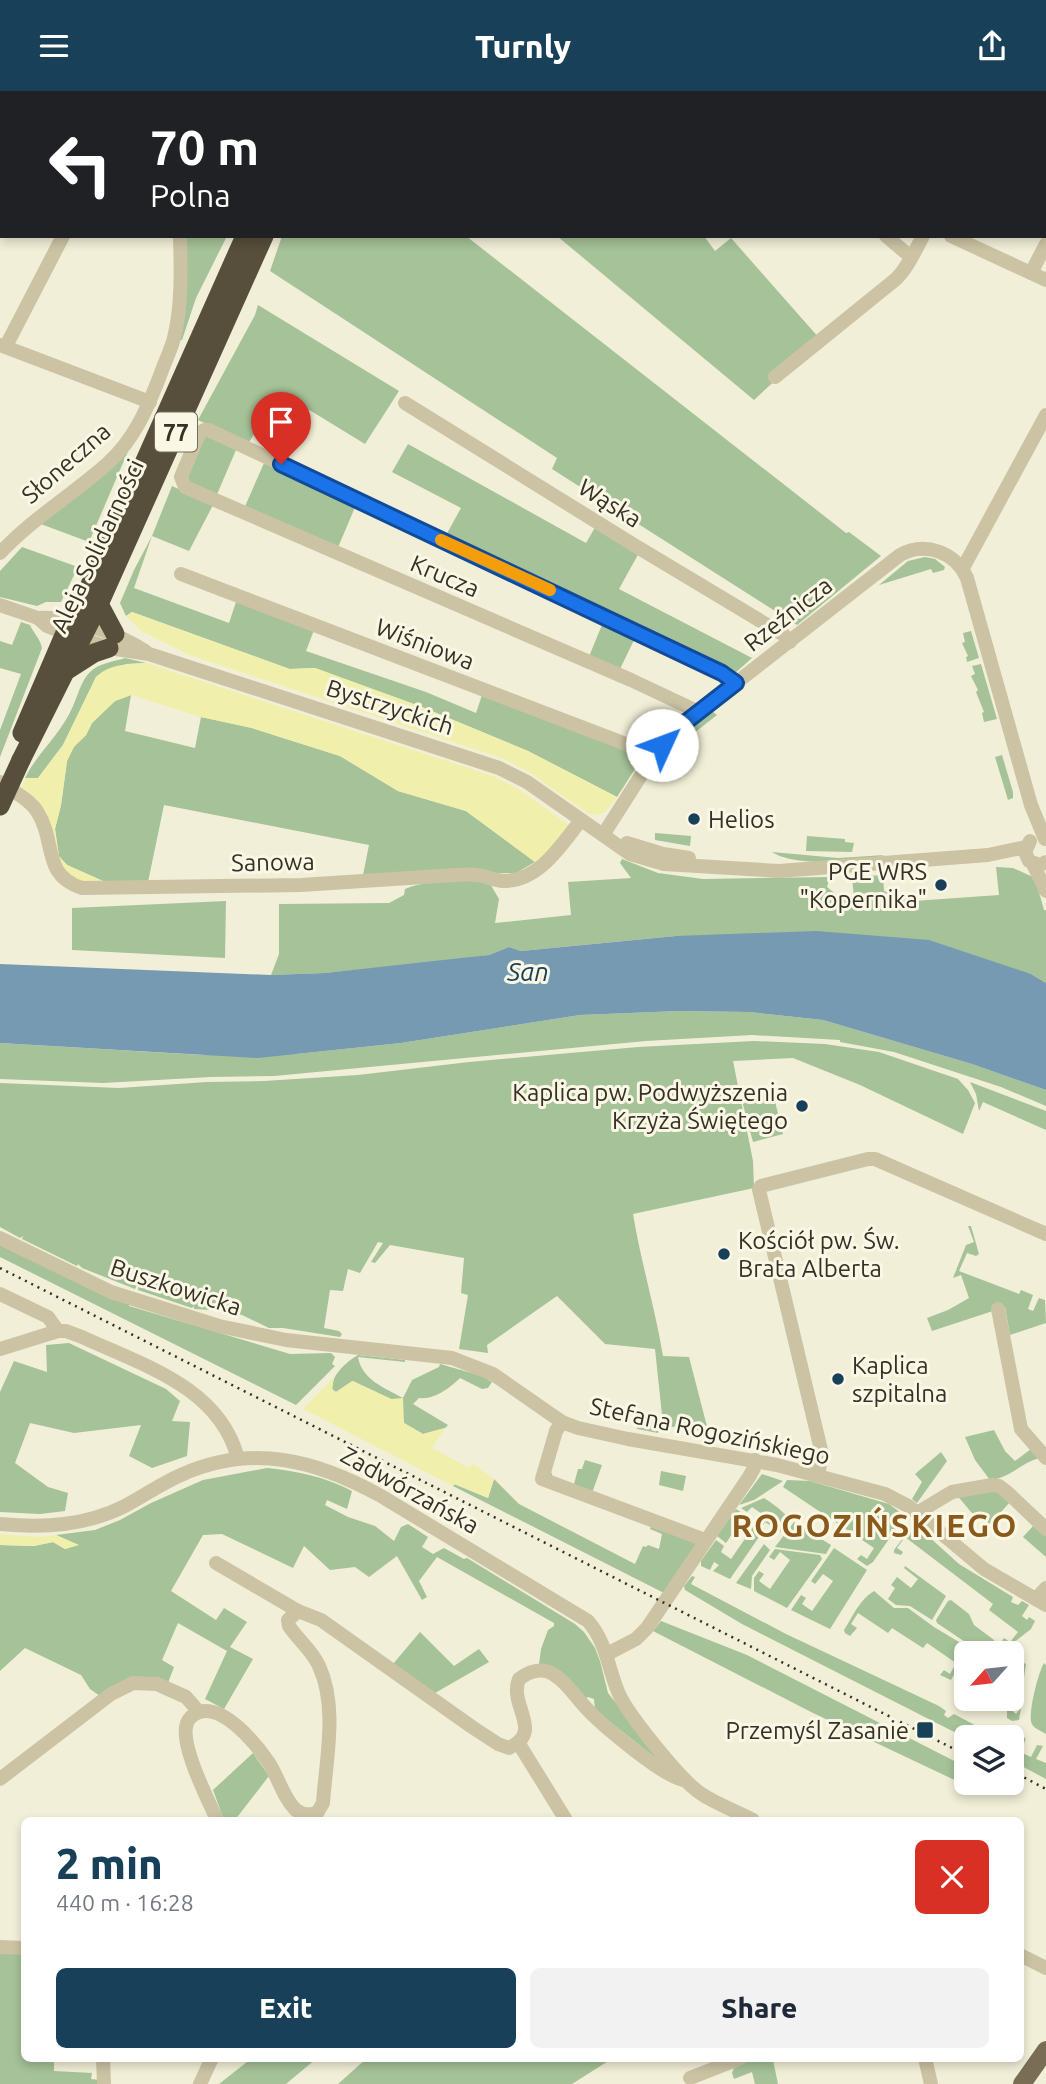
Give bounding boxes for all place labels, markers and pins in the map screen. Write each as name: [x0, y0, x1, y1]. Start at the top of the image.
pin: [251, 392, 311, 464]
place label: Helios: [708, 806, 775, 833]
marker: Helios: [686, 811, 702, 827]
place label: PGE WRS "Kopernika": [799, 858, 927, 913]
marker: PGE WRS "Kopernika": [933, 877, 949, 893]
place label: Kaplica pw. Podwyższenia Krzyża Świętego: [512, 1079, 788, 1134]
marker: Kaplica pw. Podwyższenia Krzyża Świętego: [794, 1098, 810, 1114]
place label: Kościół pw. Św. Brata Alberta: [738, 1226, 900, 1282]
marker: Kościół pw. Św. Brata Alberta: [716, 1246, 732, 1262]
place label: Kaplica szpitalna: [852, 1352, 947, 1407]
marker: Kaplica szpitalna: [830, 1371, 846, 1387]
place label: Przemyśl Zasanie: [725, 1717, 909, 1744]
marker: Przemyśl Zasanie: [915, 1720, 935, 1740]

